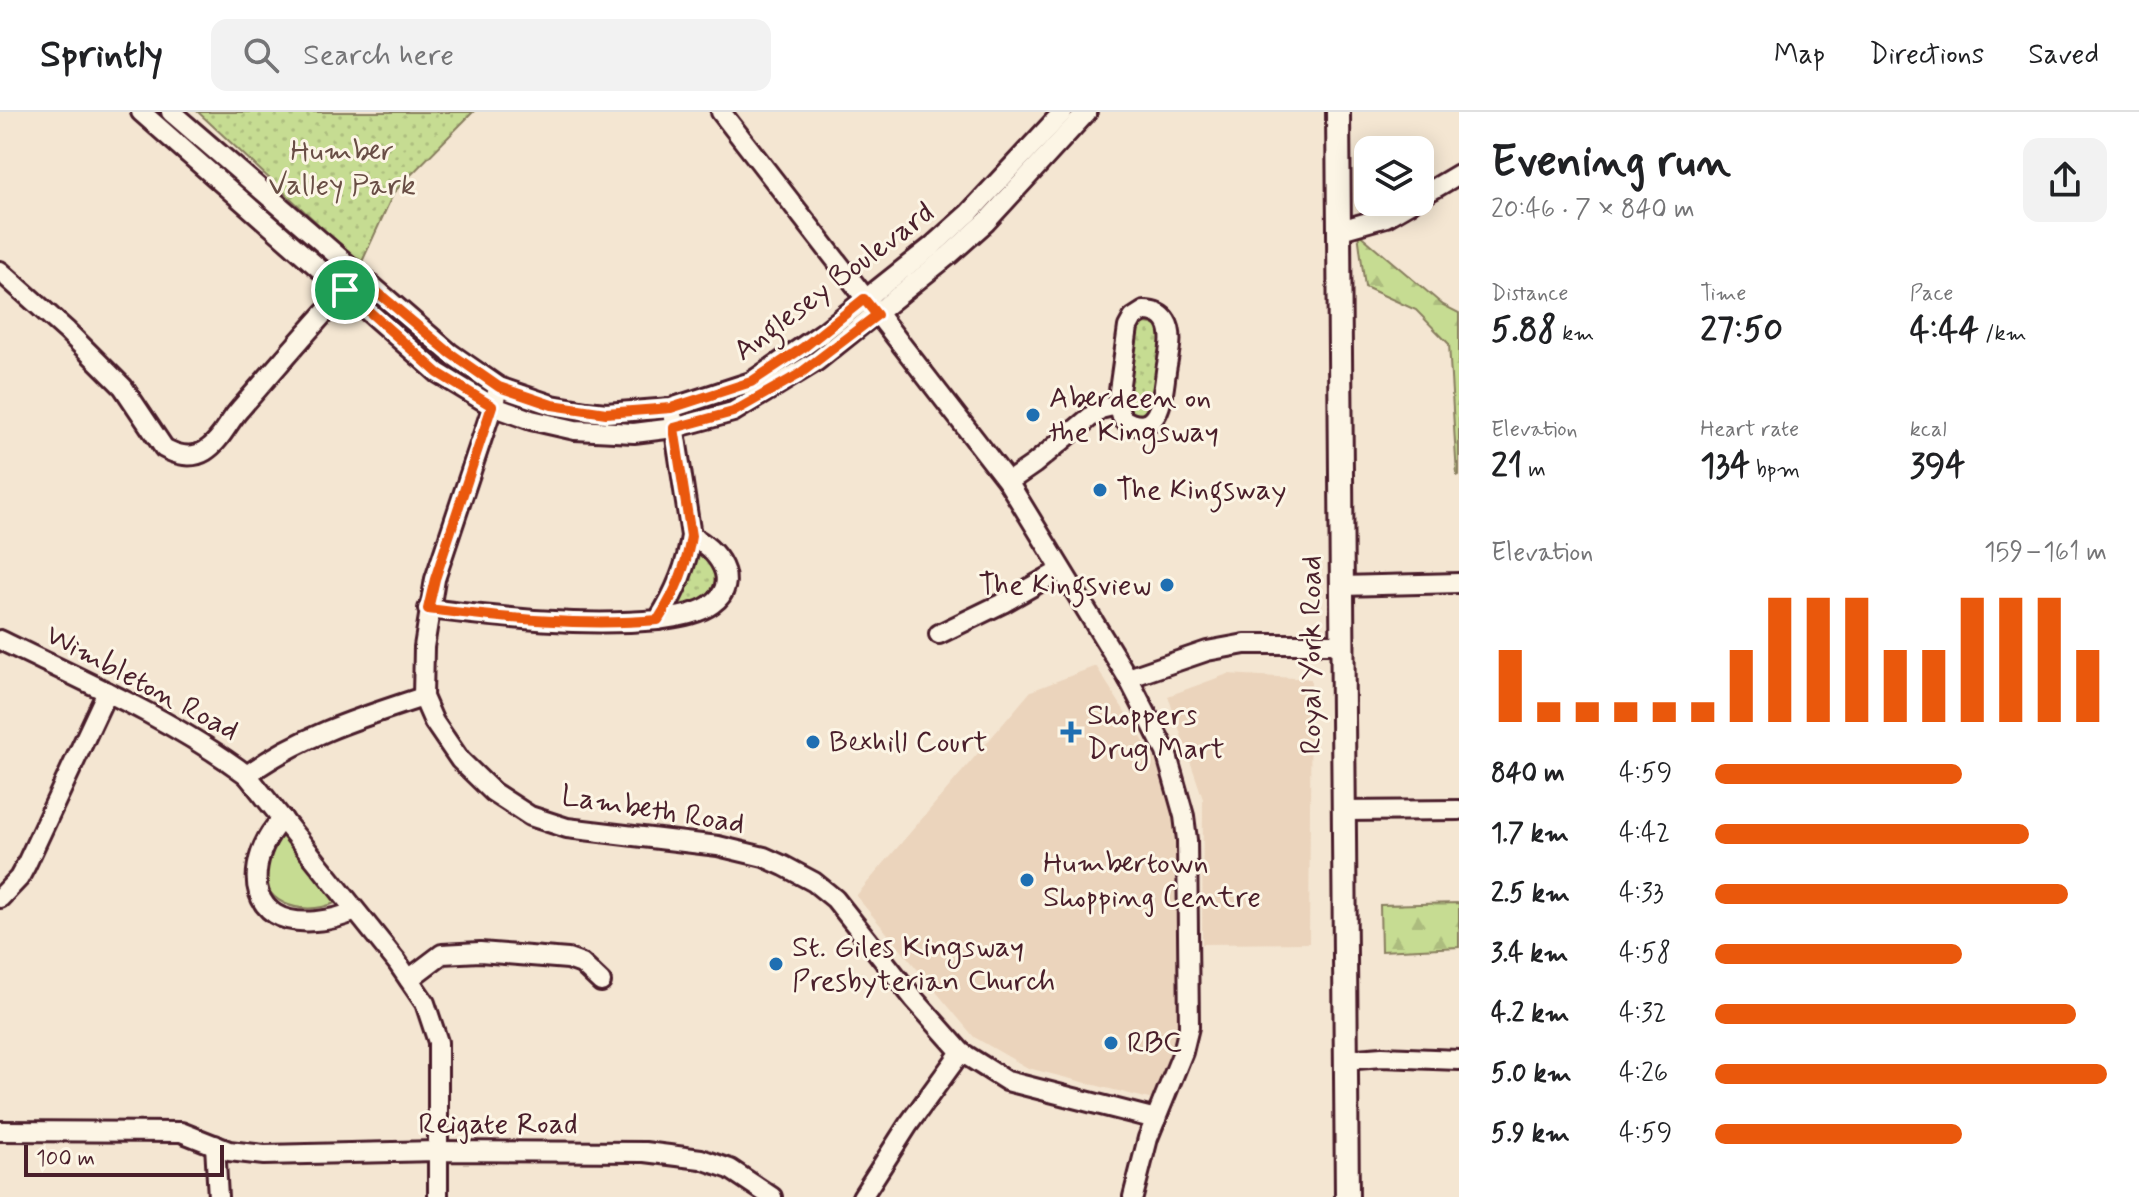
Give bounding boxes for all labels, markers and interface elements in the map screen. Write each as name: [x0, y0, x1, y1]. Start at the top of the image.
search box: [211, 19, 771, 91]
text: Sprintly: [40, 31, 163, 80]
icon: search: [239, 33, 283, 77]
text: Search here: [303, 36, 454, 75]
text: Map: [1774, 37, 1825, 74]
text: Directions: [1869, 37, 1984, 74]
text: Saved: [2028, 37, 2099, 74]
park label: Humber Valley Park: [268, 132, 416, 205]
text: Evening run: [1491, 134, 1731, 192]
map controls: [1354, 136, 1434, 216]
button: layers: [1354, 136, 1434, 216]
button: share: [2023, 138, 2107, 222]
text: 20:46 · 7 × 840 m: [1491, 193, 1695, 227]
street label: Anglesey Boulevard: [726, 194, 944, 373]
pin: [311, 256, 379, 324]
icon: arrive: [323, 268, 367, 312]
text: Distance: [1491, 280, 1568, 308]
text: Time: [1700, 280, 1746, 308]
text: Pace: [1910, 280, 1953, 308]
text: 5.88: [1491, 308, 1556, 353]
text: 27:50: [1700, 308, 1783, 353]
text: 4:44: [1910, 308, 1979, 353]
text: km: [1556, 320, 1594, 348]
text: /km: [1979, 320, 2027, 348]
place label: Aberdeen on the Kingsway: [1049, 379, 1219, 454]
marker: Aberdeen on the Kingsway: [1024, 406, 1042, 424]
text: Elevation: [1491, 416, 1578, 444]
text: Heart rate: [1700, 416, 1799, 444]
text: kcal: [1910, 416, 1947, 444]
text: 21: [1491, 444, 1522, 489]
text: 134: [1700, 444, 1750, 489]
text: 394: [1910, 444, 1965, 489]
text: m: [1522, 456, 1546, 484]
text: bpm: [1750, 456, 1800, 484]
place label: The Kingsway: [1116, 471, 1286, 513]
marker: The Kingsway: [1091, 481, 1109, 499]
text: Elevation: [1491, 536, 1593, 570]
text: 159–161 m: [1984, 536, 2107, 570]
street label: Royal York Road: [1292, 555, 1331, 755]
place label: The Kingsview: [978, 566, 1151, 608]
marker: The Kingsview: [1158, 576, 1176, 594]
street label: Wimbleton Road: [39, 616, 245, 750]
place label: Shoppers Drug Mart: [1087, 696, 1225, 771]
place label: Bexhill Court: [829, 723, 987, 762]
marker: Shoppers Drug Mart: [1062, 723, 1080, 741]
marker: Bexhill Court: [804, 733, 822, 751]
text: 840 m: [1491, 757, 1565, 791]
text: 4:59: [1619, 757, 1672, 791]
street label: Lambeth Road: [559, 776, 747, 844]
text: 1.7 km: [1491, 817, 1569, 851]
text: 4:42: [1619, 817, 1670, 851]
place label: Humbertown Shopping Centre: [1043, 844, 1261, 917]
marker: Humbertown Shopping Centre: [1018, 871, 1036, 889]
text: 2.5 km: [1491, 877, 1570, 911]
text: 4:33: [1619, 877, 1664, 911]
place label: St. Giles Kingsway Presbyterian Church: [792, 928, 1055, 1001]
text: 3.4 km: [1491, 937, 1568, 971]
text: 4:58: [1619, 937, 1671, 971]
marker: St. Giles Kingsway Presbyterian Church: [767, 955, 785, 973]
text: 4.2 km: [1491, 997, 1569, 1031]
text: 4:32: [1619, 997, 1667, 1031]
place label: RBC: [1127, 1024, 1182, 1063]
marker: RBC: [1102, 1034, 1120, 1052]
text: 5.0 km: [1491, 1057, 1572, 1091]
text: 4:26: [1619, 1057, 1668, 1091]
street label: Reigate Road: [418, 1105, 578, 1144]
text: 5.9 km: [1491, 1117, 1570, 1151]
text: 4:59: [1619, 1117, 1672, 1151]
scale bar: [24, 1141, 224, 1177]
text: 100 m: [36, 1145, 95, 1173]

